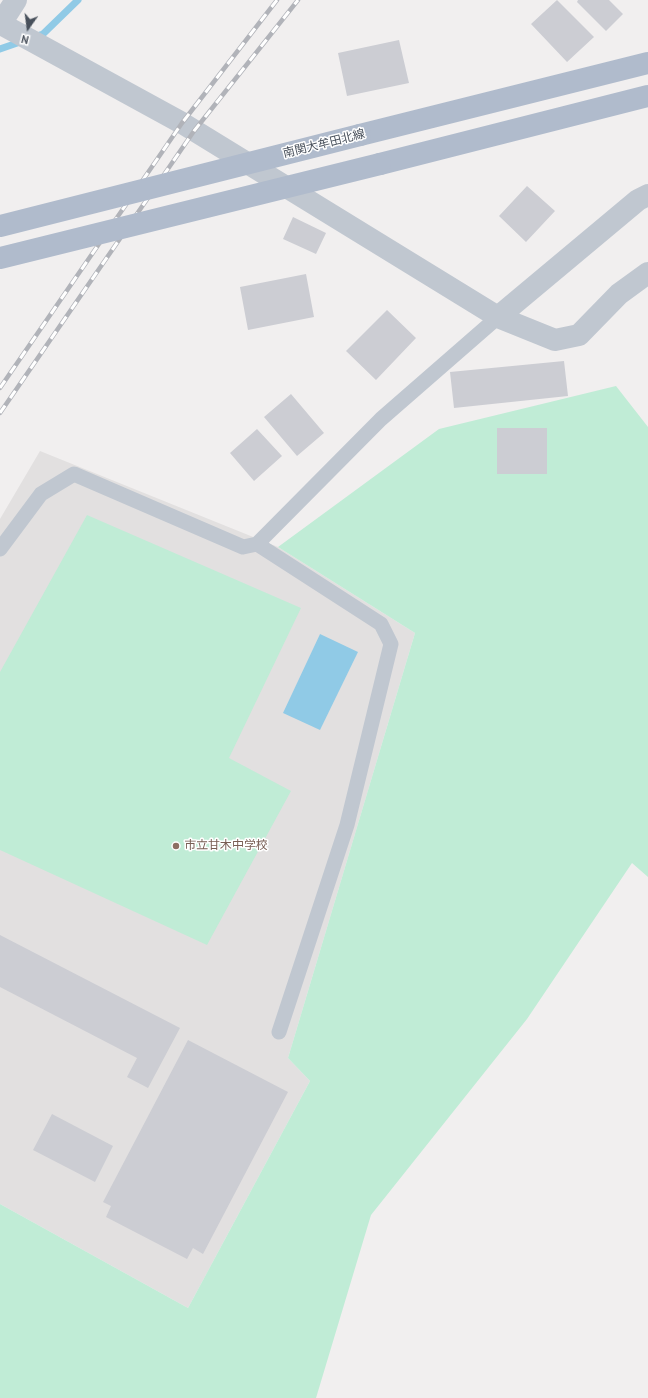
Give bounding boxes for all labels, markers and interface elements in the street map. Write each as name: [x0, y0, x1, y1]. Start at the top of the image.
north arrow: [8, 8, 48, 48]
text: N: [20, 32, 30, 47]
street label: 南関大牟田北線: [282, 127, 366, 161]
place label: 市立甘木中学校: [184, 839, 268, 853]
marker: 市立甘木中学校: [171, 841, 181, 851]

